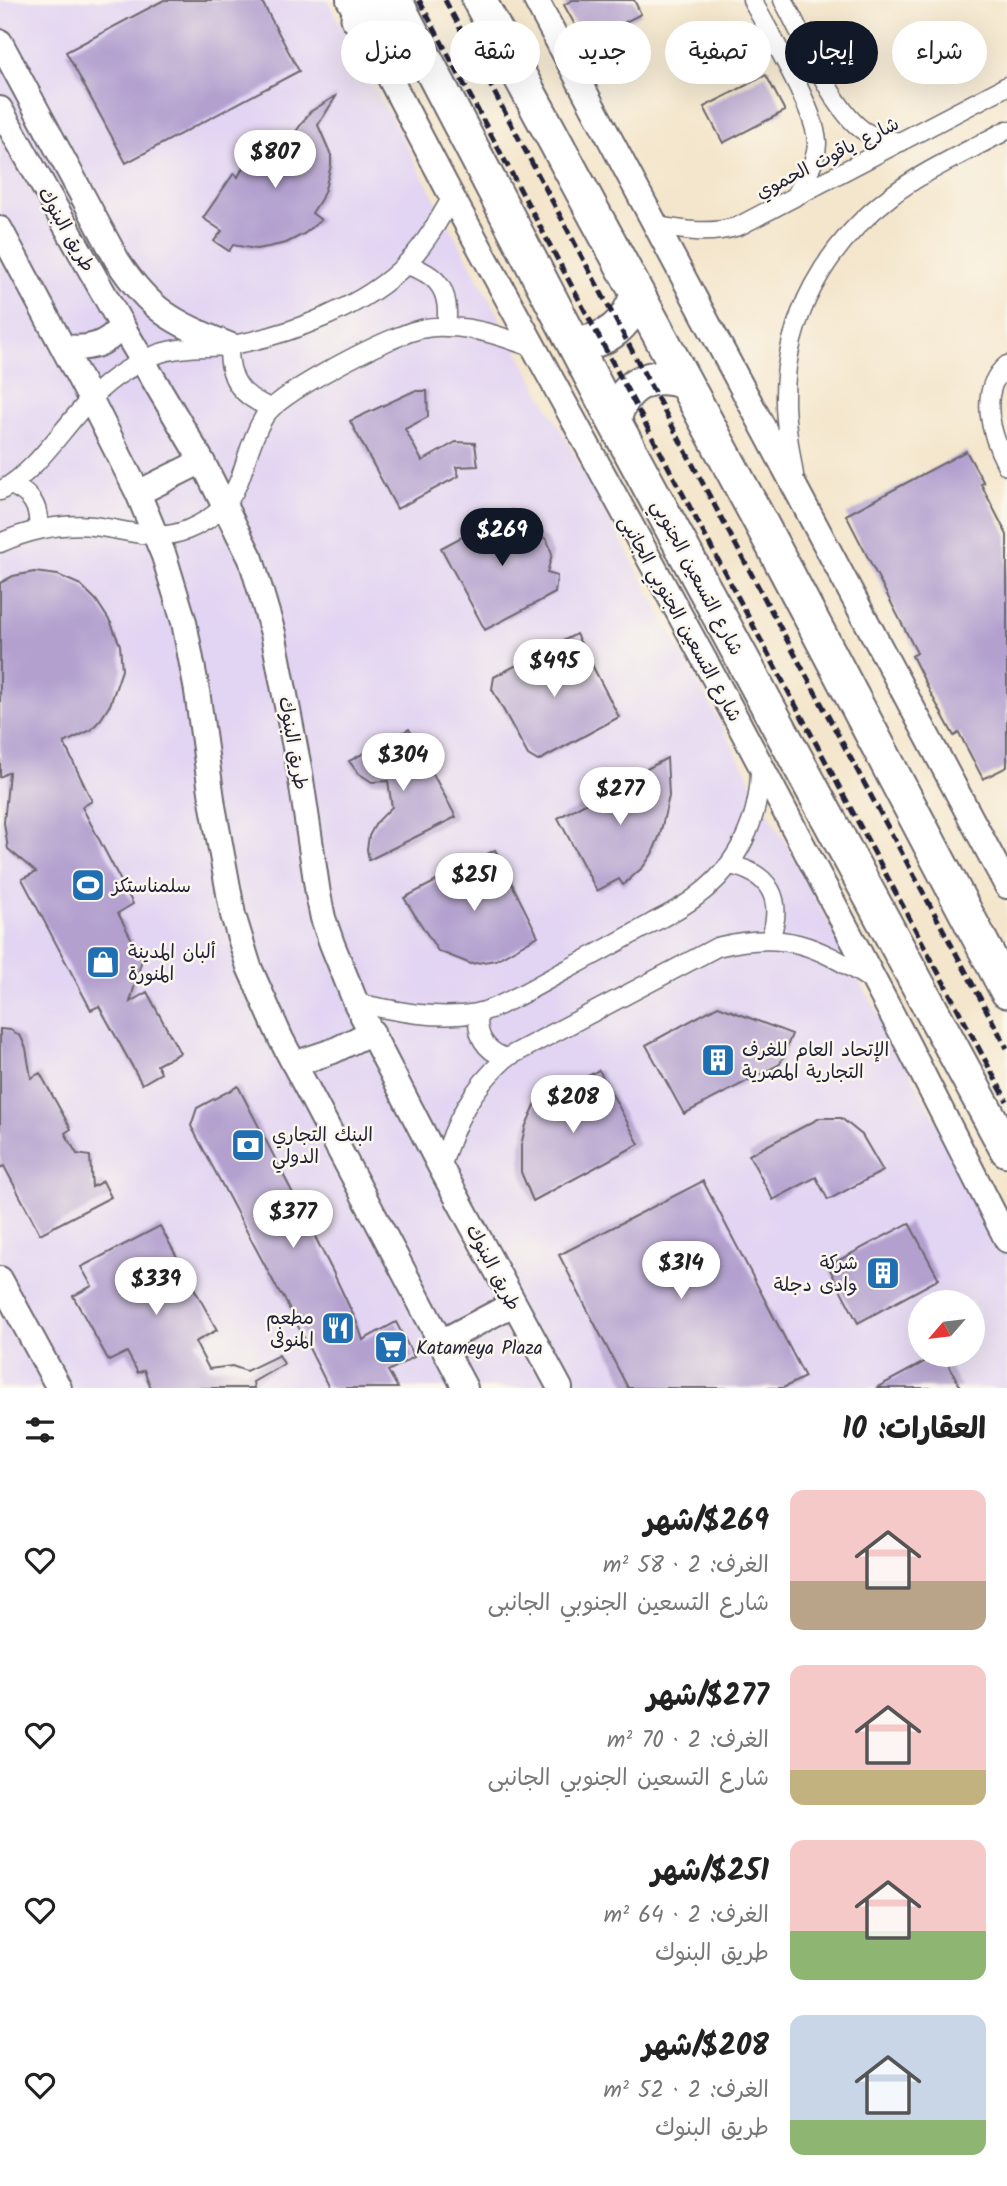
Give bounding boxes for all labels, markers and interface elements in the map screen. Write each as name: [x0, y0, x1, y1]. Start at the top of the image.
chip: منزل: [341, 21, 436, 84]
chip: شقة: [450, 21, 540, 84]
chip: جديد: [554, 21, 651, 84]
chip: تصفية: [665, 21, 771, 84]
chip: إيجار: [785, 21, 878, 84]
chip: شراء: [892, 21, 987, 84]
street label: شارع ياقوت الحموي: [751, 110, 905, 208]
pin: $807: [234, 130, 316, 190]
text: $807: [250, 135, 300, 171]
street label: طريق البنوك: [29, 182, 102, 278]
street label: شارع التسعين الجنوبي: [642, 495, 750, 661]
pin: $269: [461, 508, 543, 568]
street label: شارع التسعين الجنوبي الجانبى: [610, 510, 749, 728]
text: $269: [476, 513, 528, 549]
pin: $495: [513, 640, 595, 699]
text: $495: [529, 644, 579, 680]
street label: طريق البنوك: [269, 694, 315, 792]
pin: $304: [362, 734, 444, 793]
text: $304: [378, 738, 428, 774]
pin: $277: [579, 768, 661, 827]
text: $277: [596, 772, 644, 808]
pin: $251: [433, 853, 515, 913]
text: $251: [451, 858, 497, 894]
sports icon: سلمناستكز: [69, 866, 107, 904]
place label: سلمناستكز: [110, 872, 191, 902]
place label: ألبان المدينة المنورة: [128, 938, 216, 990]
shop icon: ألبان المدينة المنورة: [84, 943, 122, 981]
place label: الإتحاد العام للغرف التجارية المصرية: [742, 1036, 889, 1088]
building icon: الإتحاد العام للغرف التجارية المصرية: [699, 1041, 737, 1079]
pin: $208: [532, 1076, 614, 1135]
text: $208: [547, 1080, 599, 1116]
place label: البنك التجاري الدولي: [272, 1121, 373, 1173]
bank icon: البنك التجاري الدولي: [229, 1126, 267, 1164]
pin: $377: [252, 1190, 334, 1250]
text: $377: [269, 1195, 317, 1231]
street label: طريق البنوك: [457, 1219, 528, 1317]
pin: $314: [640, 1242, 722, 1301]
text: $314: [658, 1246, 704, 1282]
place label: شركة وادى دجلة: [774, 1249, 858, 1301]
building icon: شركة وادى دجلة: [864, 1254, 902, 1292]
pin: $339: [115, 1258, 197, 1317]
text: $339: [131, 1262, 181, 1298]
north arrow: [908, 1290, 985, 1367]
map controls: [908, 1290, 985, 1367]
place label: مطعم المنوفى: [266, 1304, 314, 1356]
restaurant icon: مطعم المنوفى: [319, 1309, 357, 1347]
supermarket icon: Katameya Plaza: [372, 1328, 410, 1366]
place label: Katameya Plaza: [416, 1334, 543, 1364]
text: العقارات: 10: [842, 1406, 986, 1454]
icon: filters: [21, 1411, 59, 1449]
text: $269/شهر: [644, 1498, 769, 1546]
icon: home: [846, 1518, 930, 1602]
icon: heart: [21, 1541, 59, 1579]
text: الغرف: 2 · 58 m²: [603, 1548, 769, 1584]
text: شارع التسعين الجنوبي الجانبى: [488, 1586, 769, 1622]
text: $277/شهر: [647, 1673, 769, 1721]
icon: home: [846, 1693, 930, 1777]
icon: heart: [21, 1716, 59, 1754]
text: الغرف: 2 · 70 m²: [607, 1723, 769, 1759]
text: شارع التسعين الجنوبي الجانبى: [488, 1761, 769, 1797]
text: $251/شهر: [651, 1848, 769, 1896]
icon: home: [846, 1868, 930, 1952]
icon: heart: [21, 1891, 59, 1929]
text: الغرف: 2 · 64 m²: [604, 1898, 769, 1934]
text: طريق البنوك: [655, 1936, 769, 1972]
text: $208/شهر: [642, 2023, 769, 2071]
icon: home: [846, 2043, 930, 2127]
icon: heart: [21, 2066, 59, 2104]
text: الغرف: 2 · 52 m²: [603, 2073, 769, 2109]
text: طريق البنوك: [655, 2111, 769, 2147]

